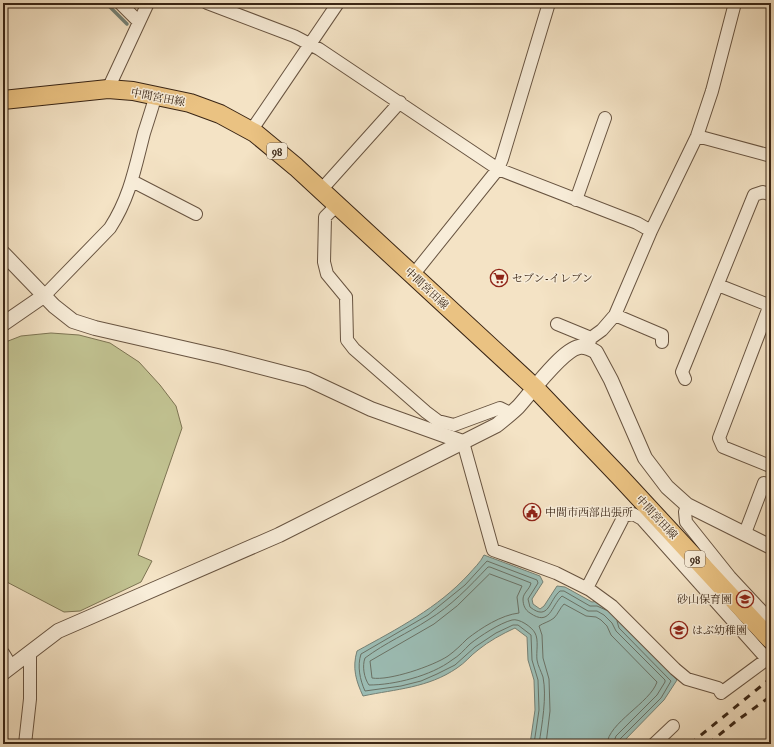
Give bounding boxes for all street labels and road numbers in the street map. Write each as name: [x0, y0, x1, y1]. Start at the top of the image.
street label: 中間宮田線: [130, 86, 186, 109]
road number: 98: [267, 143, 287, 159]
street label: 中間宮田線: [402, 265, 451, 312]
street label: 中間宮田線: [633, 493, 680, 542]
road number: 98: [685, 551, 705, 567]

